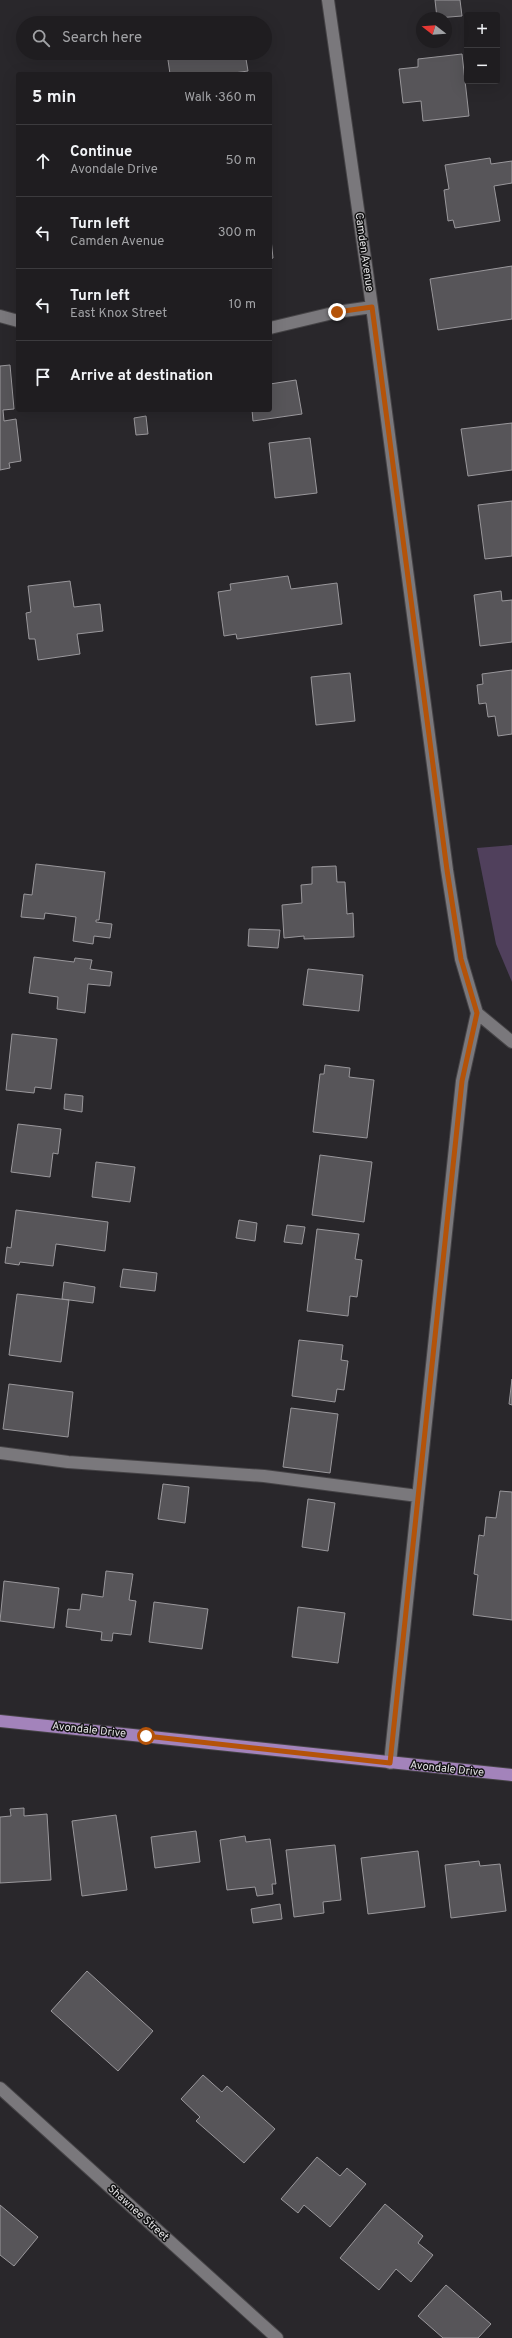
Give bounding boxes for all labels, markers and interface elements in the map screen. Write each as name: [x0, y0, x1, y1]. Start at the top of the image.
north arrow: [416, 12, 452, 48]
map controls: [464, 12, 500, 84]
button: +: [464, 12, 500, 48]
search box: [16, 16, 272, 60]
icon: search: [30, 27, 52, 49]
text: Search here: [62, 29, 142, 48]
button: −: [464, 48, 500, 84]
text: 5 min: [32, 87, 76, 109]
text: Walk · 360 m: [184, 90, 256, 106]
text: Continue: [70, 143, 132, 162]
icon: ahead: [32, 150, 54, 172]
text: 50 m: [226, 153, 256, 169]
text: Avondale Drive: [70, 162, 158, 178]
street label: Camden Avenue: [352, 211, 376, 293]
text: Turn left: [70, 215, 130, 234]
icon: left: [32, 222, 54, 244]
text: 300 m: [218, 225, 256, 241]
text: Camden Avenue: [70, 234, 164, 250]
text: Turn left: [70, 287, 130, 306]
icon: left: [32, 294, 54, 316]
text: 10 m: [229, 297, 256, 313]
route end: [328, 303, 346, 321]
text: East Knox Street: [70, 306, 167, 322]
icon: arrive: [32, 366, 54, 388]
text: Arrive at destination: [70, 367, 213, 386]
street label: Avondale Drive: [51, 1719, 127, 1741]
route start: [137, 1727, 155, 1745]
street label: Avondale Drive: [409, 1758, 485, 1780]
street label: Shawnee Street: [104, 2182, 172, 2244]

